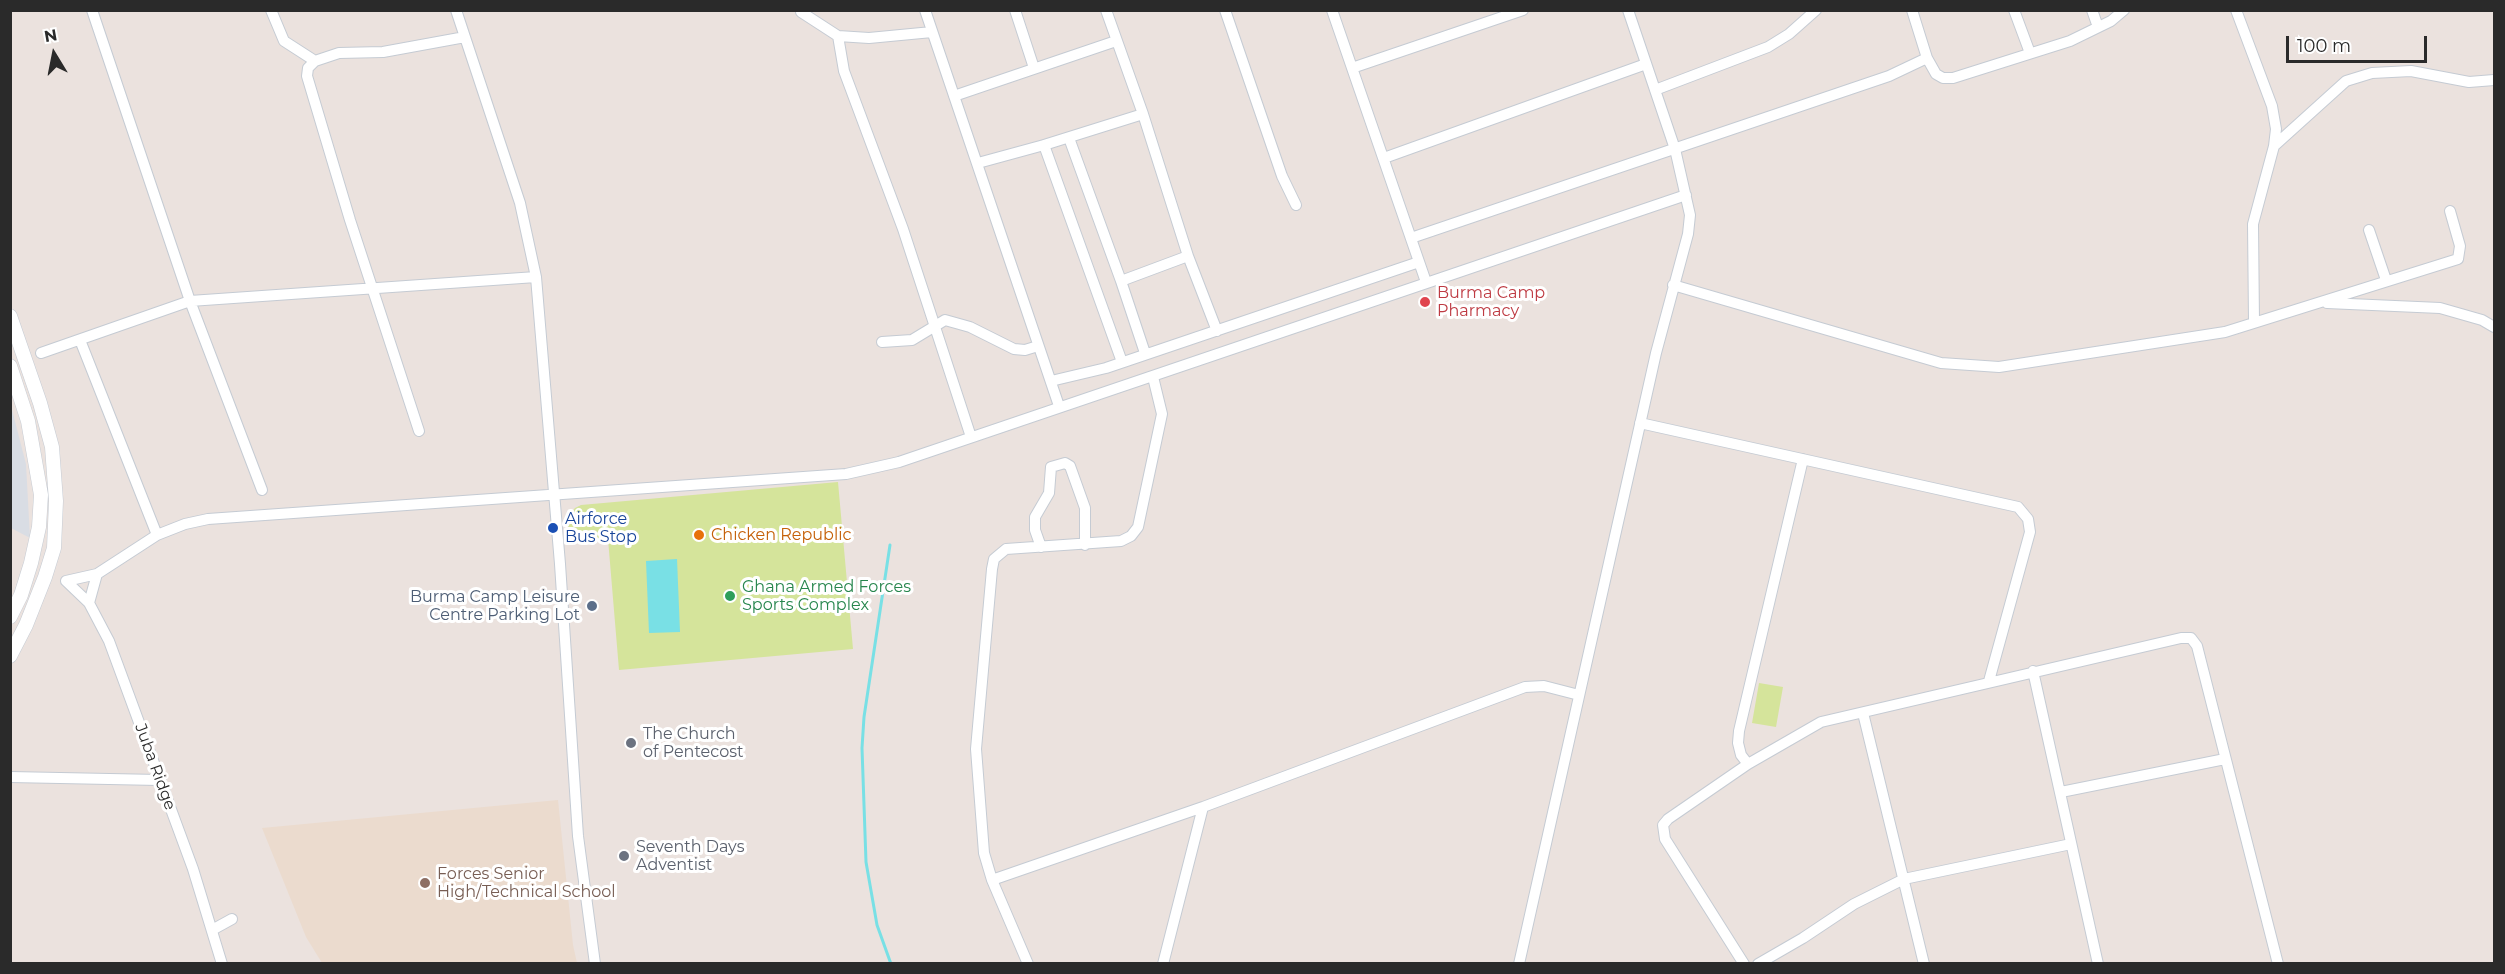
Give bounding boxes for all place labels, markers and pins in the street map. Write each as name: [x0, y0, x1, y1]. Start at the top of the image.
place label: Burma Camp Pharmacy: [1437, 283, 1545, 321]
marker: Burma Camp Pharmacy: [1418, 295, 1432, 309]
place label: Airforce Bus Stop: [565, 509, 637, 547]
marker: Airforce Bus Stop: [546, 521, 560, 535]
place label: Chicken Republic: [711, 525, 852, 545]
marker: Chicken Republic: [692, 528, 706, 542]
place label: Ghana Armed Forces Sports Complex: [742, 577, 911, 615]
place label: Burma Camp Leisure Centre Parking Lot: [410, 587, 580, 625]
marker: Ghana Armed Forces Sports Complex: [723, 589, 737, 603]
marker: Burma Camp Leisure Centre Parking Lot: [585, 599, 599, 613]
place label: The Church of Pentecost: [643, 724, 743, 762]
marker: The Church of Pentecost: [624, 736, 638, 750]
place label: Seventh Days Adventist: [636, 837, 744, 875]
marker: Seventh Days Adventist: [617, 849, 631, 863]
place label: Forces Senior High/Technical School: [437, 864, 616, 902]
marker: Forces Senior High/Technical School: [418, 876, 432, 890]

